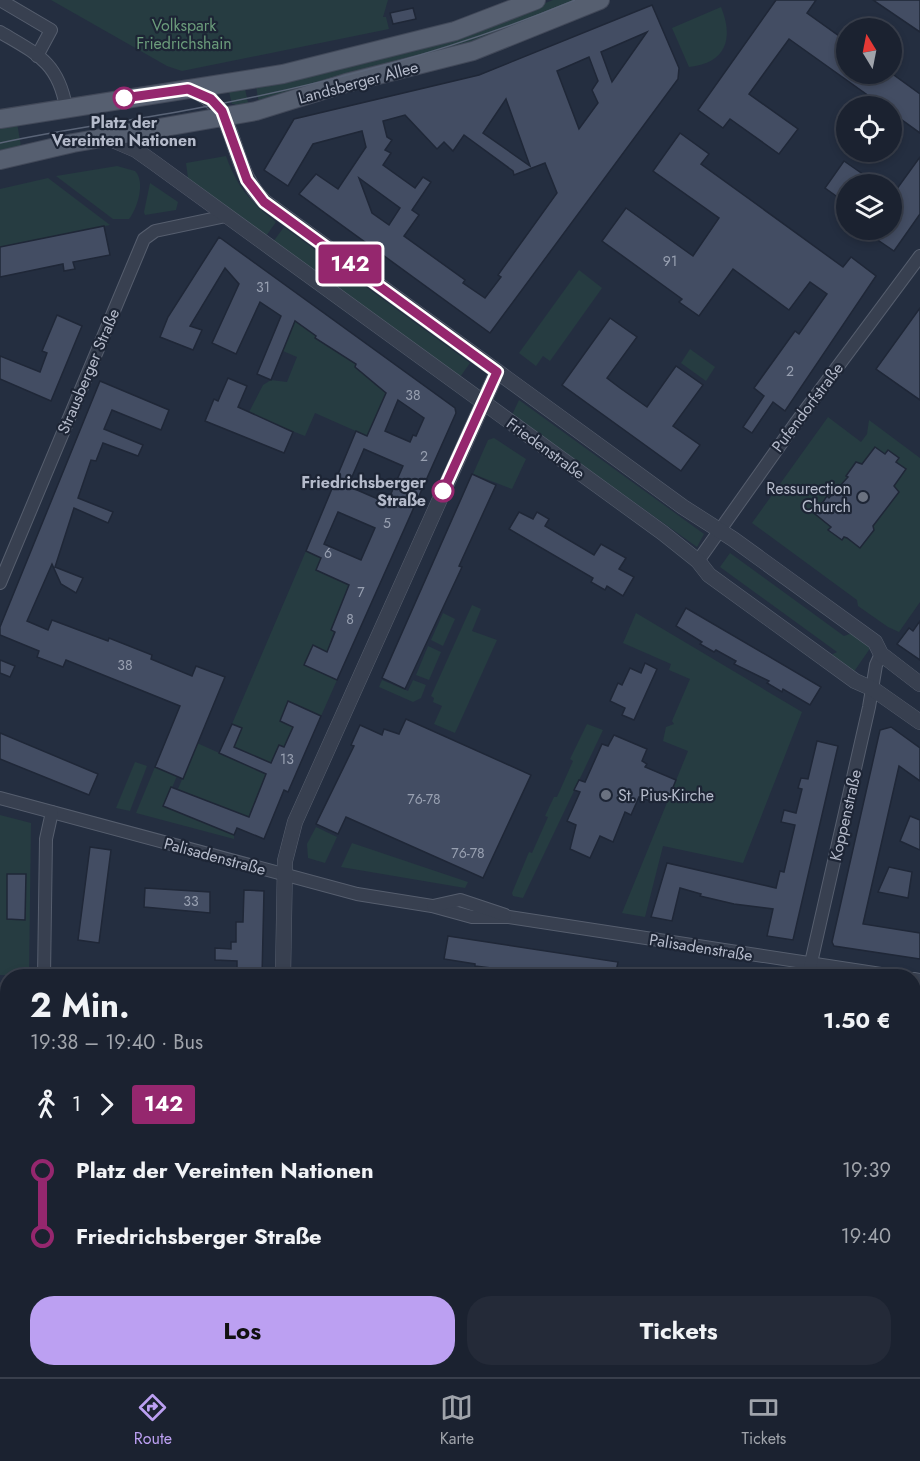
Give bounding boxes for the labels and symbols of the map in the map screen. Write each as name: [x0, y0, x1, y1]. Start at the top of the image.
park label: Volkspark Friedrichshain: [136, 14, 232, 55]
north arrow: [836, 18, 902, 84]
street label: Landsberger Allee: [295, 55, 421, 110]
marker: Platz der Vereinten Nationen: [113, 87, 135, 109]
place label: Platz der Vereinten Nationen: [51, 111, 196, 152]
line badge: 142: [316, 244, 385, 284]
house number: 91: [663, 251, 677, 271]
house number: 31: [256, 277, 270, 297]
street label: Strausberger Straße: [52, 305, 125, 437]
street label: Pufendorfstraße: [766, 358, 849, 457]
house number: 2: [786, 361, 794, 381]
house number: 38: [405, 385, 421, 405]
street label: Friedenstraße: [502, 412, 590, 485]
house number: 2: [420, 446, 428, 466]
place label: Friedrichsberger Straße: [301, 471, 426, 512]
place label: Ressurection Church: [766, 477, 851, 518]
marker: Friedrichsberger Straße: [432, 480, 454, 502]
marker: Ressurection Church: [856, 490, 870, 504]
house number: 5: [383, 513, 391, 533]
house number: 6: [324, 543, 332, 563]
house number: 7: [357, 582, 365, 602]
house number: 8: [346, 609, 354, 629]
house number: 38: [117, 655, 133, 675]
house number: 13: [280, 749, 294, 769]
street label: Koppenstraße: [824, 767, 867, 863]
place label: St. Pius-Kirche: [618, 784, 714, 807]
marker: St. Pius-Kirche: [599, 788, 613, 802]
house number: 76-78: [407, 789, 441, 809]
street label: Palisadenstraße: [161, 832, 268, 881]
house number: 76-78: [451, 843, 485, 863]
house number: 33: [183, 891, 199, 911]
street label: Palisadenstraße: [648, 928, 754, 967]

